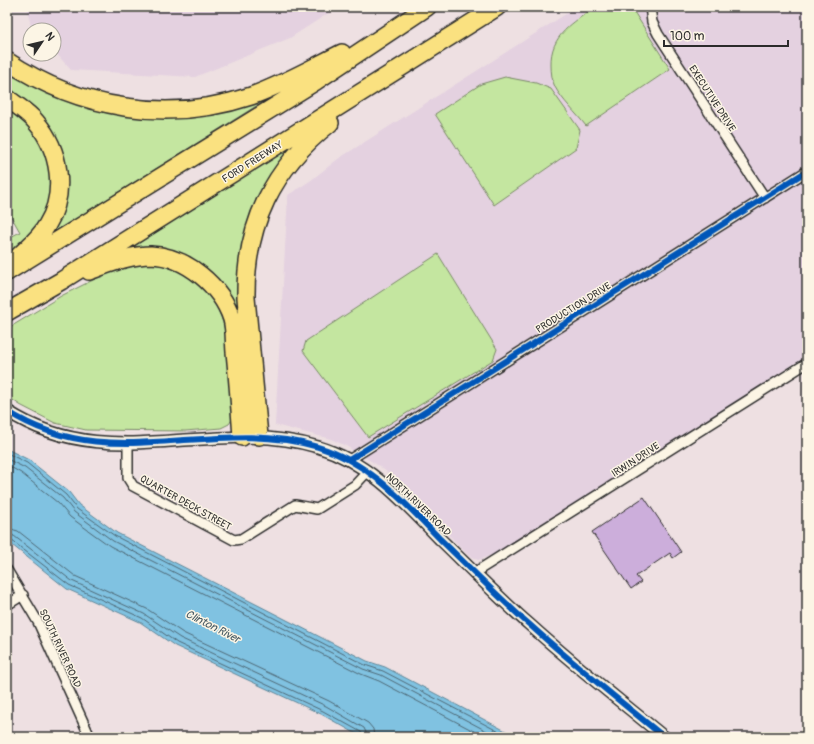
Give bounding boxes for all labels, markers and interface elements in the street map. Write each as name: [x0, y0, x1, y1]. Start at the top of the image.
north arrow: [22, 22, 62, 62]
scale bar: [664, 22, 788, 48]
text: 100 m: [670, 29, 705, 44]
text: N: [42, 30, 58, 44]
street label: EXECUTIVE DRIVE: [686, 63, 738, 134]
street label: FORD FREEWAY: [220, 138, 285, 185]
street label: PRODUCTION DRIVE: [534, 280, 613, 336]
street label: IRWIN DRIVE: [609, 440, 662, 480]
street label: NORTH RIVER ROAD: [383, 471, 453, 539]
street label: QUARTER DECK STREET: [138, 473, 234, 533]
street label: SOUTH RIVER ROAD: [37, 607, 84, 690]
water label: Clinton River: [183, 607, 244, 647]

